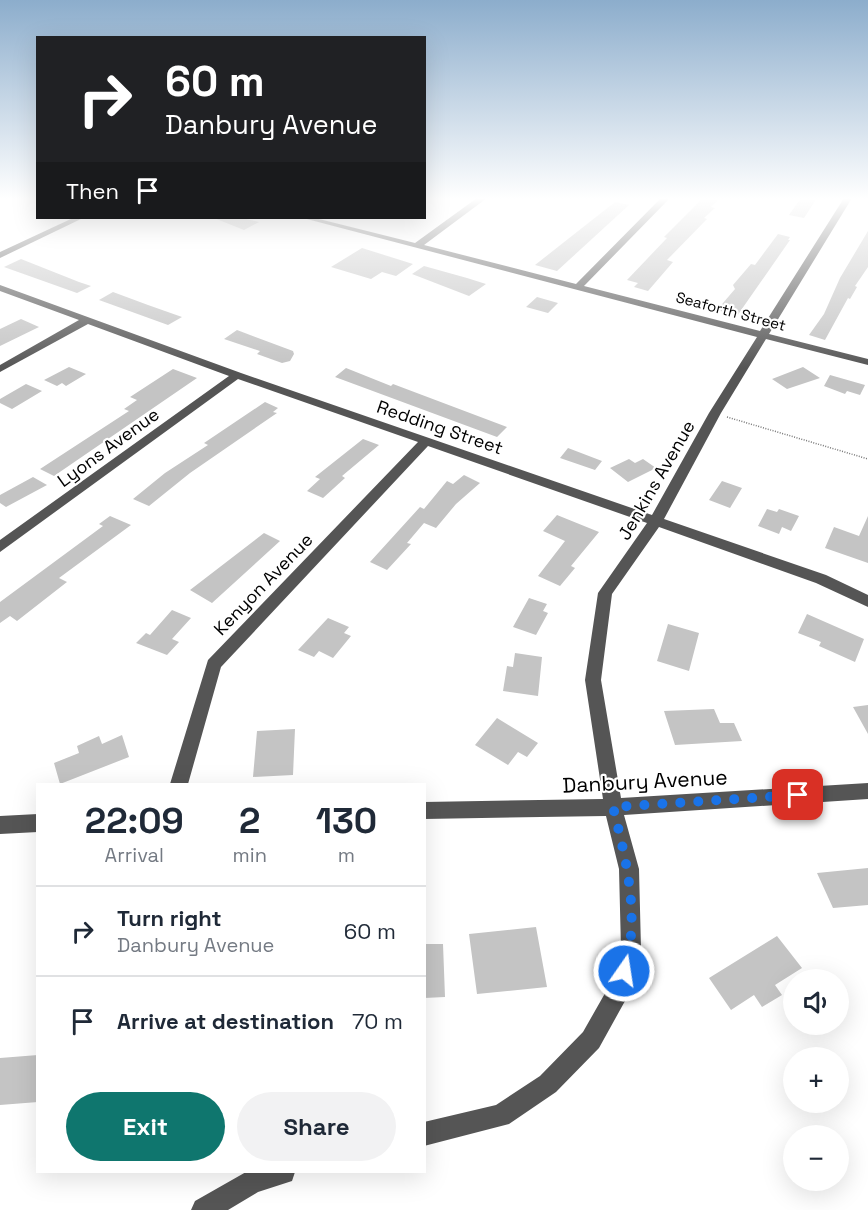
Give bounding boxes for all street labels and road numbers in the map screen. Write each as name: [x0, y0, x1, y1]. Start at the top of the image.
street label: Seaforth Street: [674, 287, 788, 335]
street label: Redding Street: [374, 395, 506, 459]
street label: Lyons Avenue: [53, 402, 163, 492]
street label: Jenkins Avenue: [612, 416, 700, 544]
street label: Kenyon Avenue: [208, 528, 318, 640]
street label: Danbury Avenue: [562, 763, 728, 799]

